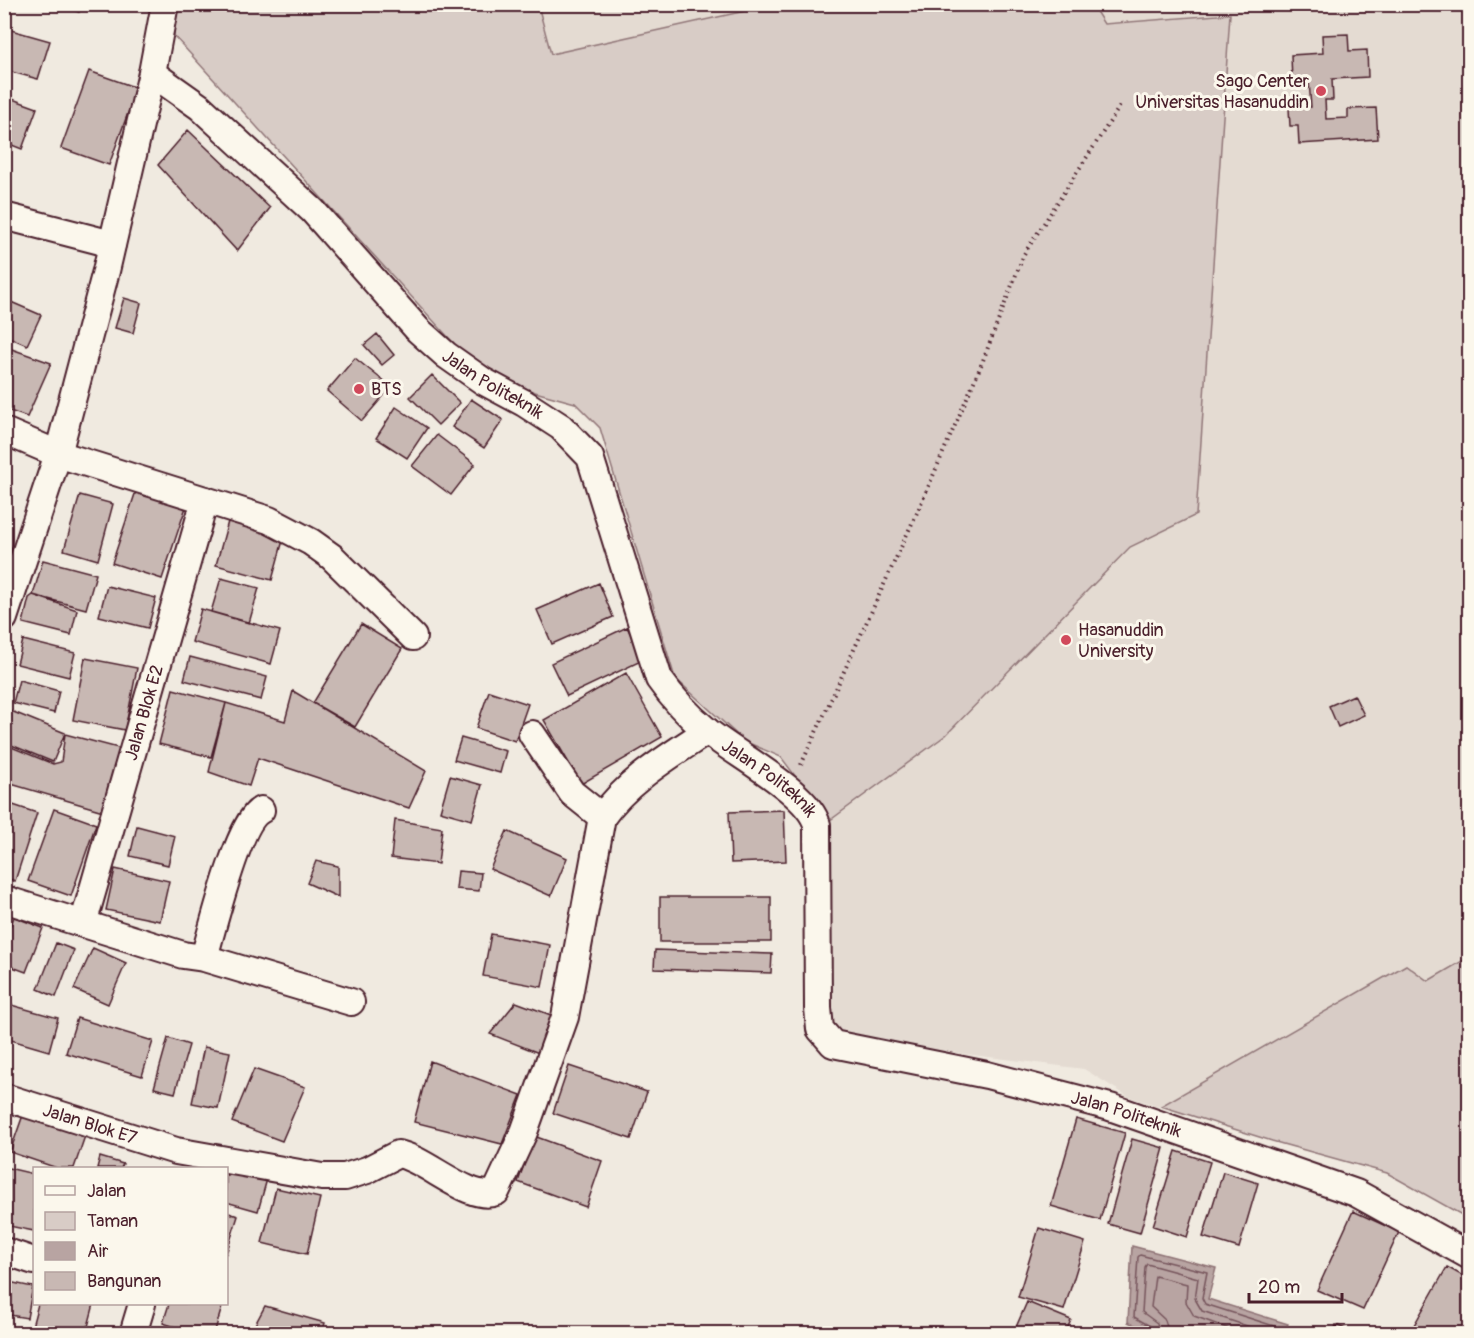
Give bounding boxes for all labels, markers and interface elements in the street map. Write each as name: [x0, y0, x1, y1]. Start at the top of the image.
place label: Sago Center Universitas Hasanuddin: [1135, 70, 1310, 114]
marker: Sago Center Universitas Hasanuddin: [1314, 84, 1328, 98]
street label: Jalan Politeknik: [438, 344, 548, 424]
place label: BTS: [371, 378, 402, 401]
marker: BTS: [352, 382, 366, 396]
place label: Hasanuddin University: [1078, 619, 1164, 663]
marker: Hasanuddin University: [1059, 633, 1073, 647]
street label: Jalan Blok E2: [119, 662, 168, 763]
street label: Jalan Politeknik: [717, 734, 823, 822]
street label: Jalan Politeknik: [1068, 1086, 1185, 1143]
street label: Jalan Blok E7: [40, 1098, 140, 1150]
legend: [33, 1167, 228, 1305]
text: Jalan: [87, 1180, 126, 1203]
text: Taman: [87, 1210, 138, 1233]
text: Air: [87, 1240, 109, 1263]
scale bar: [1249, 1266, 1342, 1304]
text: Bangunan: [87, 1270, 162, 1293]
text: 20 m: [1258, 1276, 1300, 1299]

